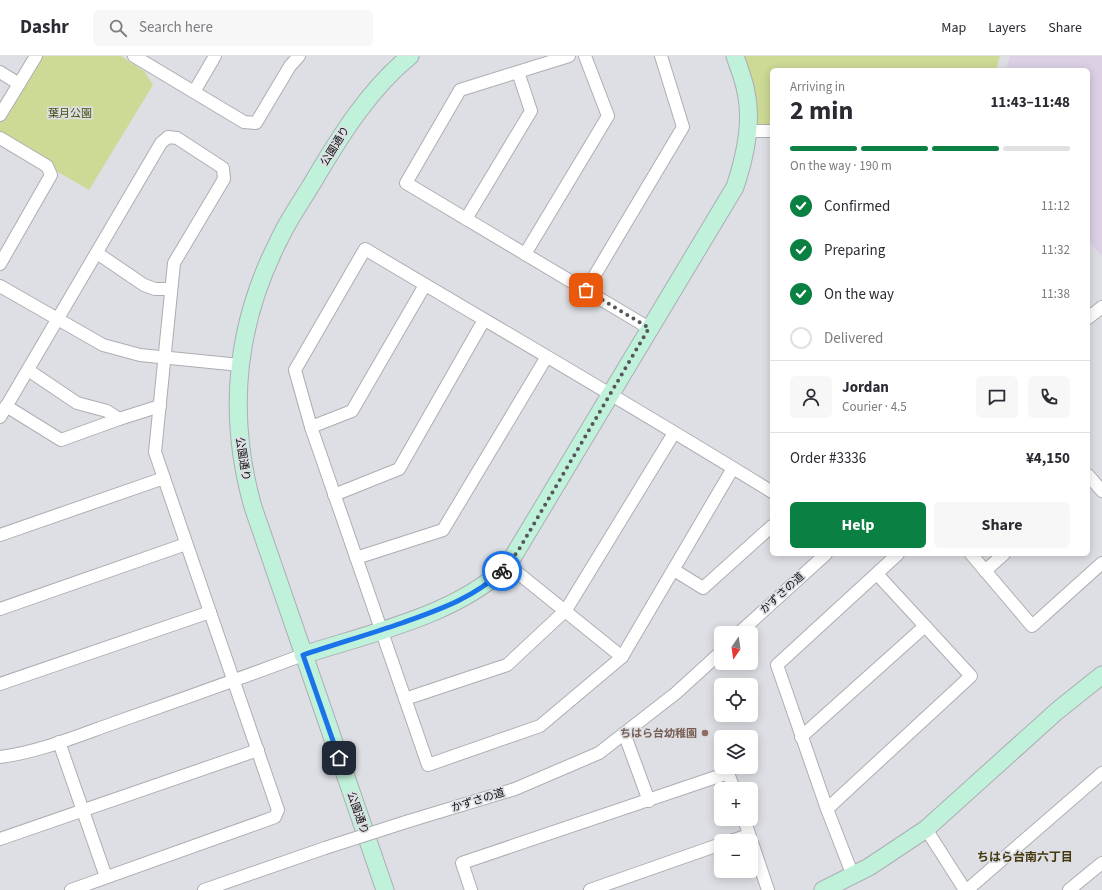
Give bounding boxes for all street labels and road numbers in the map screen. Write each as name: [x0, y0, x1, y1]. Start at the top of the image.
street label: 公園通り: [317, 123, 353, 169]
street label: 公園通り: [232, 436, 254, 482]
street label: かずさの道: [757, 569, 807, 617]
street label: かずさの道: [450, 785, 506, 815]
street label: 公園通り: [344, 790, 372, 836]

